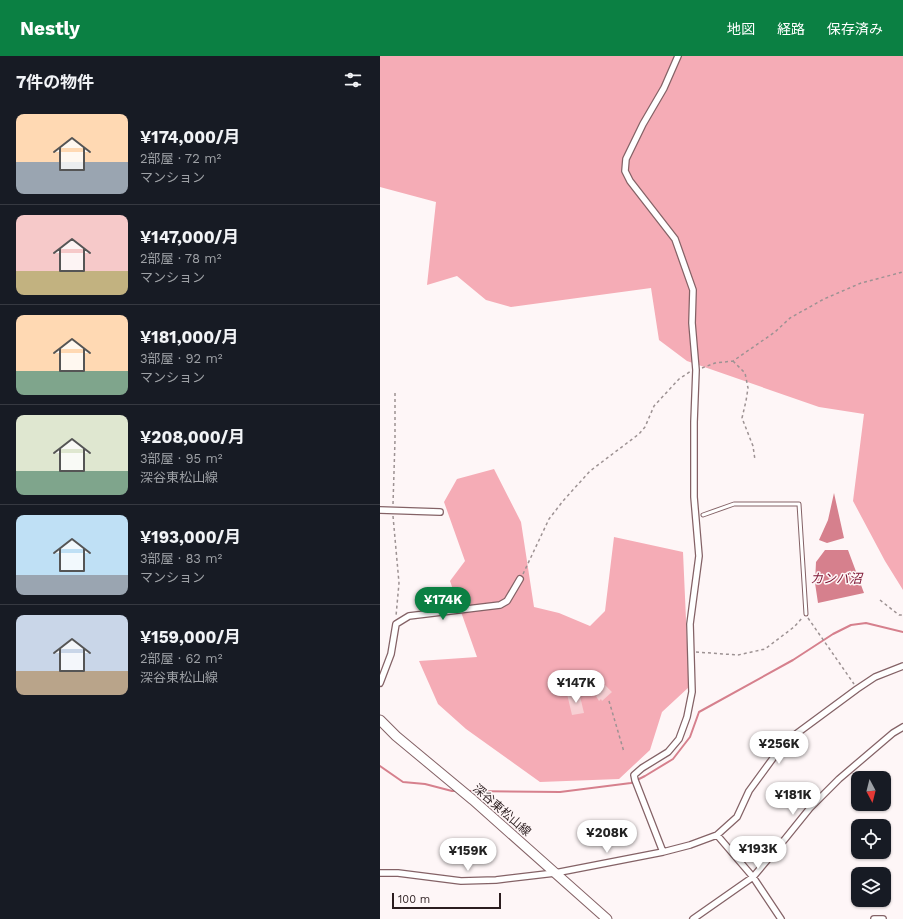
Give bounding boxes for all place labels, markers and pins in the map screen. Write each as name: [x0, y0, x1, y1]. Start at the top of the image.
pin: ¥174K: [415, 587, 471, 621]
pin: ¥147K: [548, 670, 604, 704]
pin: ¥256K: [751, 731, 807, 765]
pin: ¥181K: [765, 782, 821, 816]
pin: ¥208K: [579, 820, 635, 854]
pin: ¥193K: [730, 836, 786, 870]
pin: ¥159K: [440, 838, 496, 872]

